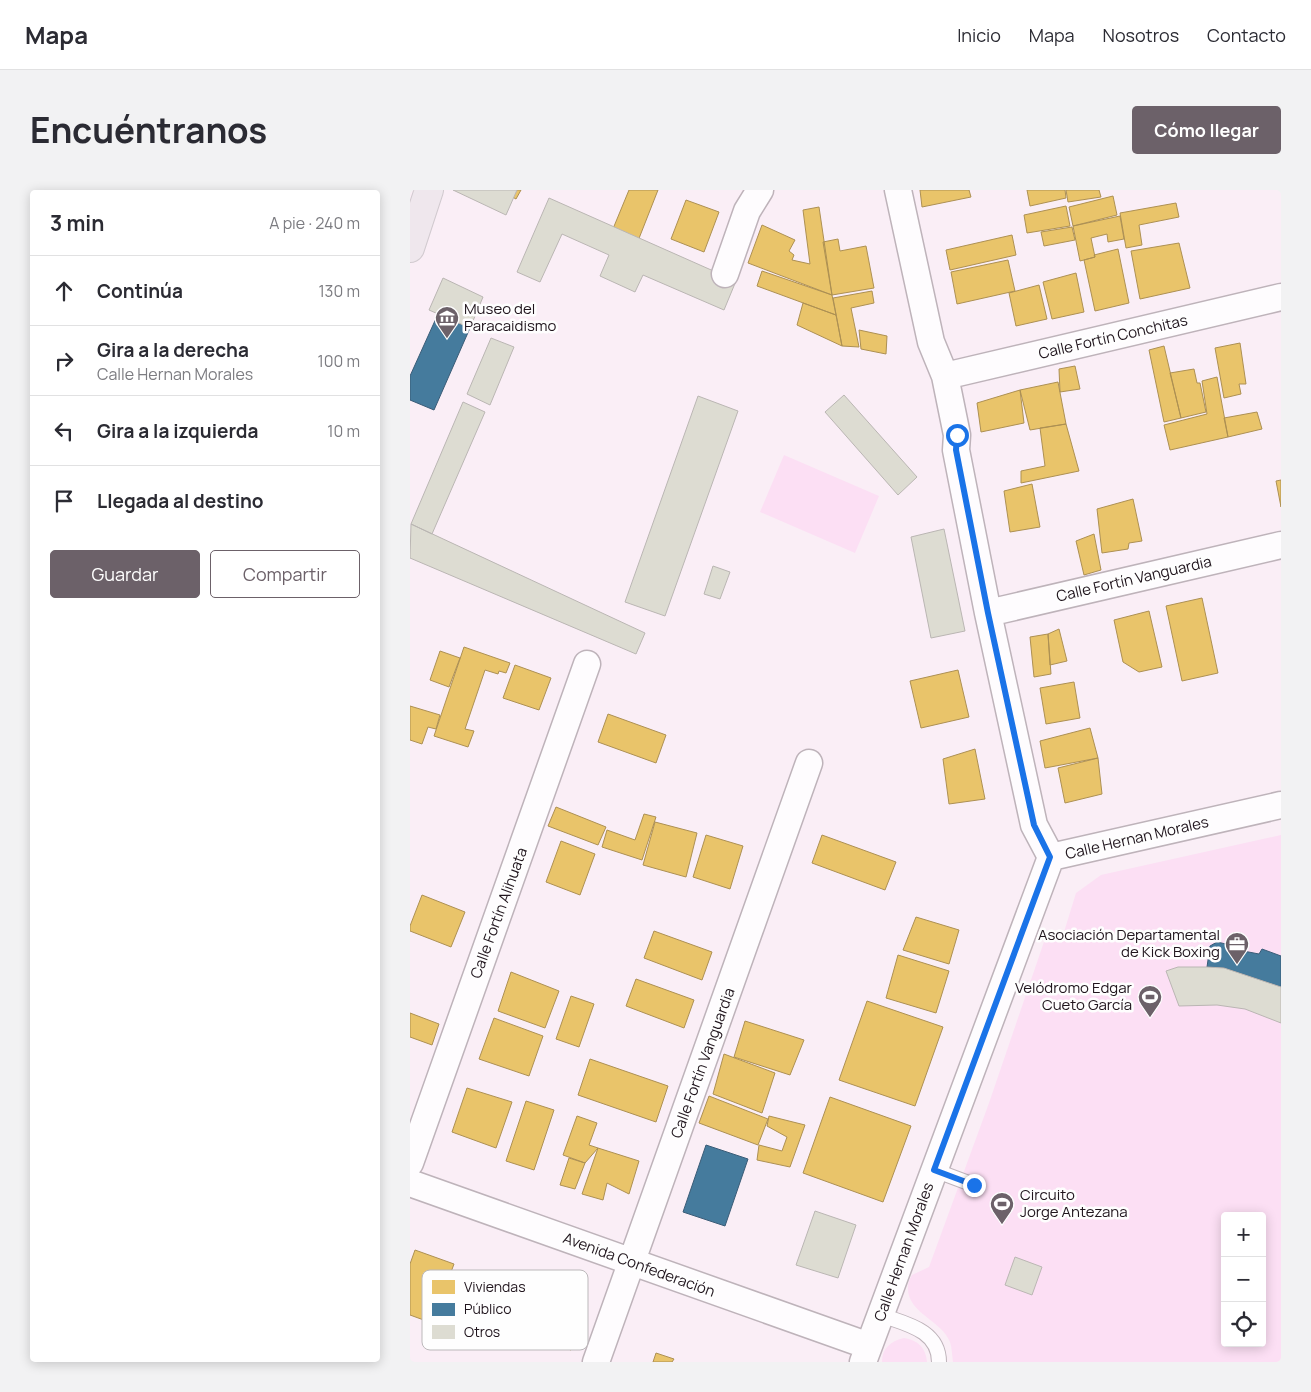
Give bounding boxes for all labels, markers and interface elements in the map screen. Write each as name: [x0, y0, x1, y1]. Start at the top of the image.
text: Mapa: [25, 18, 88, 51]
text: Inicio: [957, 23, 1001, 47]
text: Mapa: [1029, 23, 1075, 47]
text: Nosotros: [1103, 23, 1179, 47]
text: Contacto: [1207, 23, 1286, 47]
text: Encuéntranos: [30, 106, 267, 154]
button: Cómo llegar: [1132, 106, 1281, 154]
text: 3 min: [50, 209, 104, 237]
text: A pie · 240 m: [269, 212, 360, 234]
icon: ahead: [50, 277, 78, 305]
text: Continúa: [97, 278, 183, 304]
text: 130 m: [318, 280, 360, 302]
place label: Museo del Paracaidismo: [464, 298, 557, 336]
museum icon: Museo del Paracaidismo: [434, 305, 460, 339]
street label: Calle Fortín Conchitas: [1036, 309, 1190, 364]
text: Gira a la derecha: [97, 337, 249, 363]
icon: right: [50, 347, 78, 375]
text: 100 m: [317, 350, 360, 372]
text: Calle Hernan Morales: [97, 363, 253, 385]
icon: left: [50, 417, 78, 445]
text: Gira a la izquierda: [97, 418, 258, 444]
text: 10 m: [327, 420, 360, 442]
route start: [946, 424, 969, 447]
icon: arrive: [50, 487, 78, 515]
text: Llegada al destino: [97, 488, 264, 514]
button: Guardar: [50, 550, 200, 598]
button: Compartir: [210, 550, 360, 598]
street label: Calle Fortín Vanguardia: [1054, 550, 1214, 607]
street label: Calle Hernan Morales: [1063, 811, 1211, 864]
street label: Calle Fortín Alihuata: [465, 844, 532, 981]
place label: Asociación Departamental de Kick Boxing: [1038, 924, 1220, 962]
office icon: Asociación Departamental de Kick Boxing: [1224, 931, 1250, 965]
place label: Velódromo Edgar Cueto García: [1015, 977, 1133, 1015]
sports icon: Velódromo Edgar Cueto García: [1137, 984, 1163, 1018]
street label: Calle Fortín Vanguardia: [666, 985, 740, 1141]
route end: [963, 1174, 986, 1197]
street label: Calle Hernan Morales: [869, 1179, 938, 1324]
place label: Circuito Jorge Antezana: [1020, 1184, 1128, 1222]
sports icon: Circuito Jorge Antezana: [989, 1191, 1015, 1225]
map controls: [1221, 1212, 1266, 1347]
button: +: [1221, 1212, 1266, 1257]
street label: Avenida Confederación: [560, 1227, 718, 1302]
button: −: [1221, 1257, 1266, 1302]
legend: [422, 1270, 588, 1350]
text: Viviendas: [464, 1277, 525, 1296]
text: Público: [464, 1299, 511, 1318]
button: locate: [1221, 1302, 1266, 1347]
text: Otros: [464, 1322, 500, 1341]

